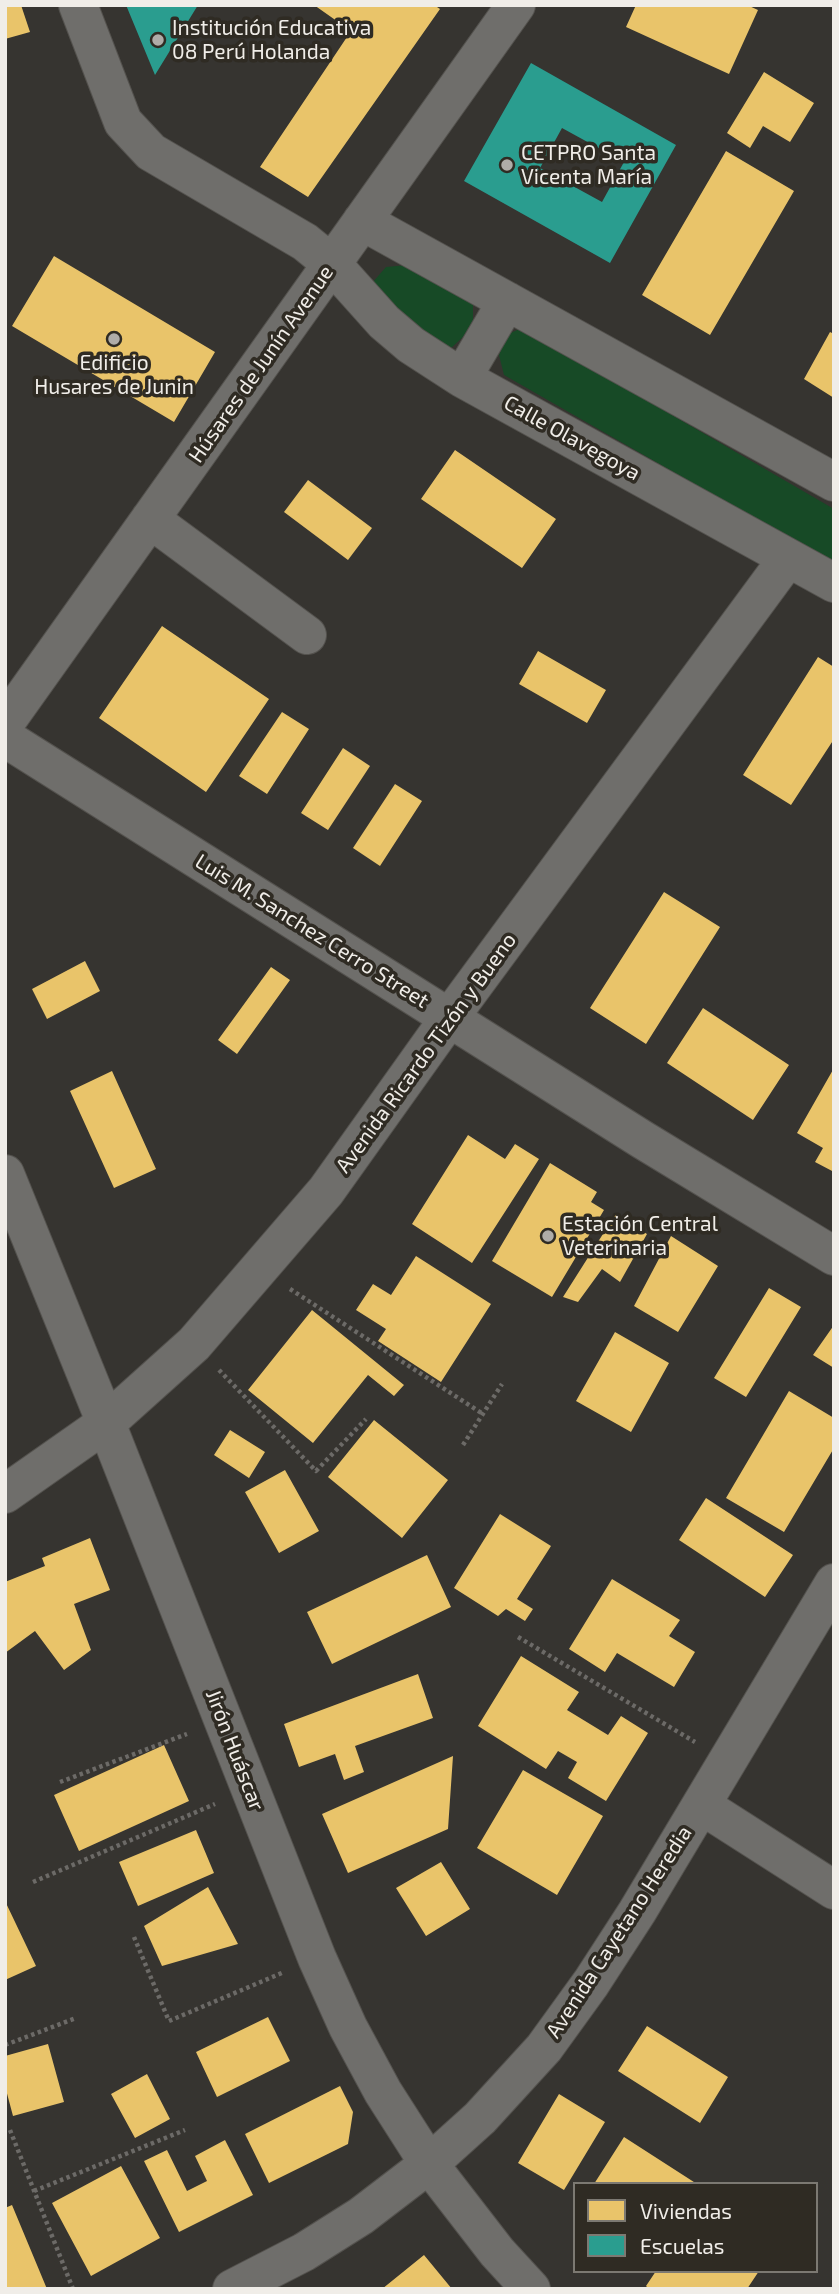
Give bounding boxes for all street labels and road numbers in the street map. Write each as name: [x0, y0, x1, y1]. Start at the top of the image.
street label: Húsares de Junín Avenue: [183, 261, 339, 467]
street label: Calle Olavegoya: [499, 390, 645, 486]
street label: Luis M. Sanchez Cerro Street: [191, 849, 433, 1013]
street label: Avenida Ricardo Tizón y Bueno: [330, 928, 522, 1178]
street label: Jirón Huáscar: [200, 1686, 270, 1814]
street label: Avenida Cayetano Heredia: [541, 1821, 697, 2043]

